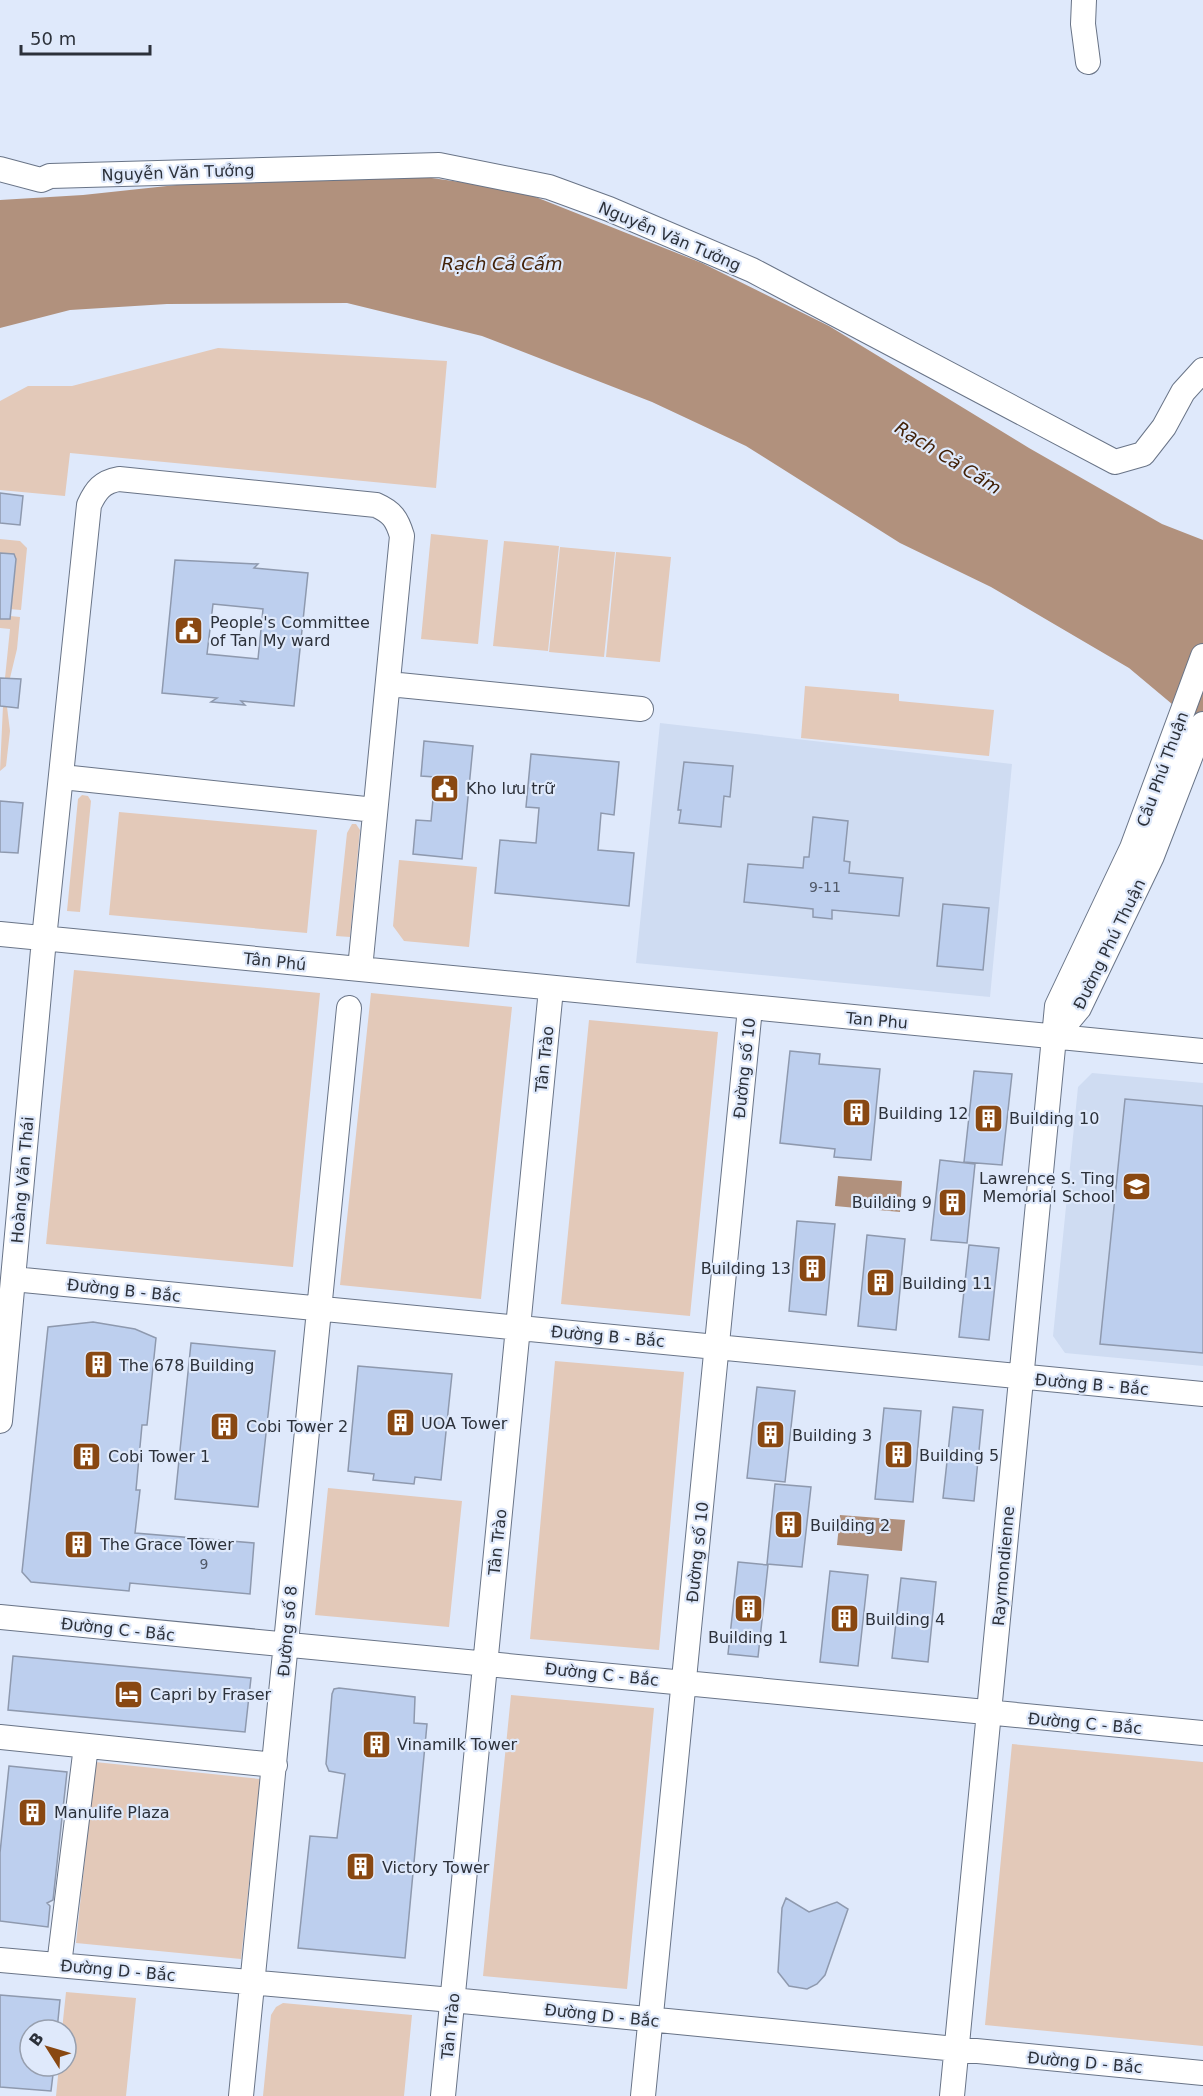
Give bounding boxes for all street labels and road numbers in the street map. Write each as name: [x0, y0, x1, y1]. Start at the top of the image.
street label: Nguyễn Văn Tưởng: [101, 160, 255, 185]
street label: Nguyễn Văn Tưởng: [596, 198, 744, 275]
street label: Cầu Phú Thuận: [1133, 709, 1192, 829]
street label: Đường Phú Thuận: [1070, 876, 1149, 1013]
street label: Tân Phú: [242, 949, 307, 974]
street label: Tan Phu: [844, 1008, 909, 1033]
street label: Đường số 10: [730, 1017, 759, 1119]
street label: Tân Trào: [531, 1025, 557, 1094]
street label: Hoàng Văn Thái: [7, 1116, 38, 1244]
street label: Đường B - Bắc: [66, 1275, 182, 1306]
street label: Đường B - Bắc: [550, 1322, 666, 1351]
street label: Đường B - Bắc: [1034, 1370, 1150, 1399]
street label: Đường số 10: [683, 1501, 712, 1603]
street label: Raymondienne: [989, 1505, 1018, 1627]
street label: Tân Trào: [484, 1508, 510, 1577]
street label: Đường số 8: [274, 1585, 301, 1677]
street label: Đường C - Bắc: [60, 1614, 176, 1645]
street label: Đường C - Bắc: [544, 1659, 660, 1690]
street label: Đường C - Bắc: [1027, 1709, 1143, 1738]
street label: Đường D - Bắc: [60, 1956, 176, 1985]
street label: Tân Trào: [437, 1992, 463, 2061]
street label: Đường D - Bắc: [543, 2000, 660, 2031]
street label: Đường D - Bắc: [1027, 2048, 1143, 2077]

